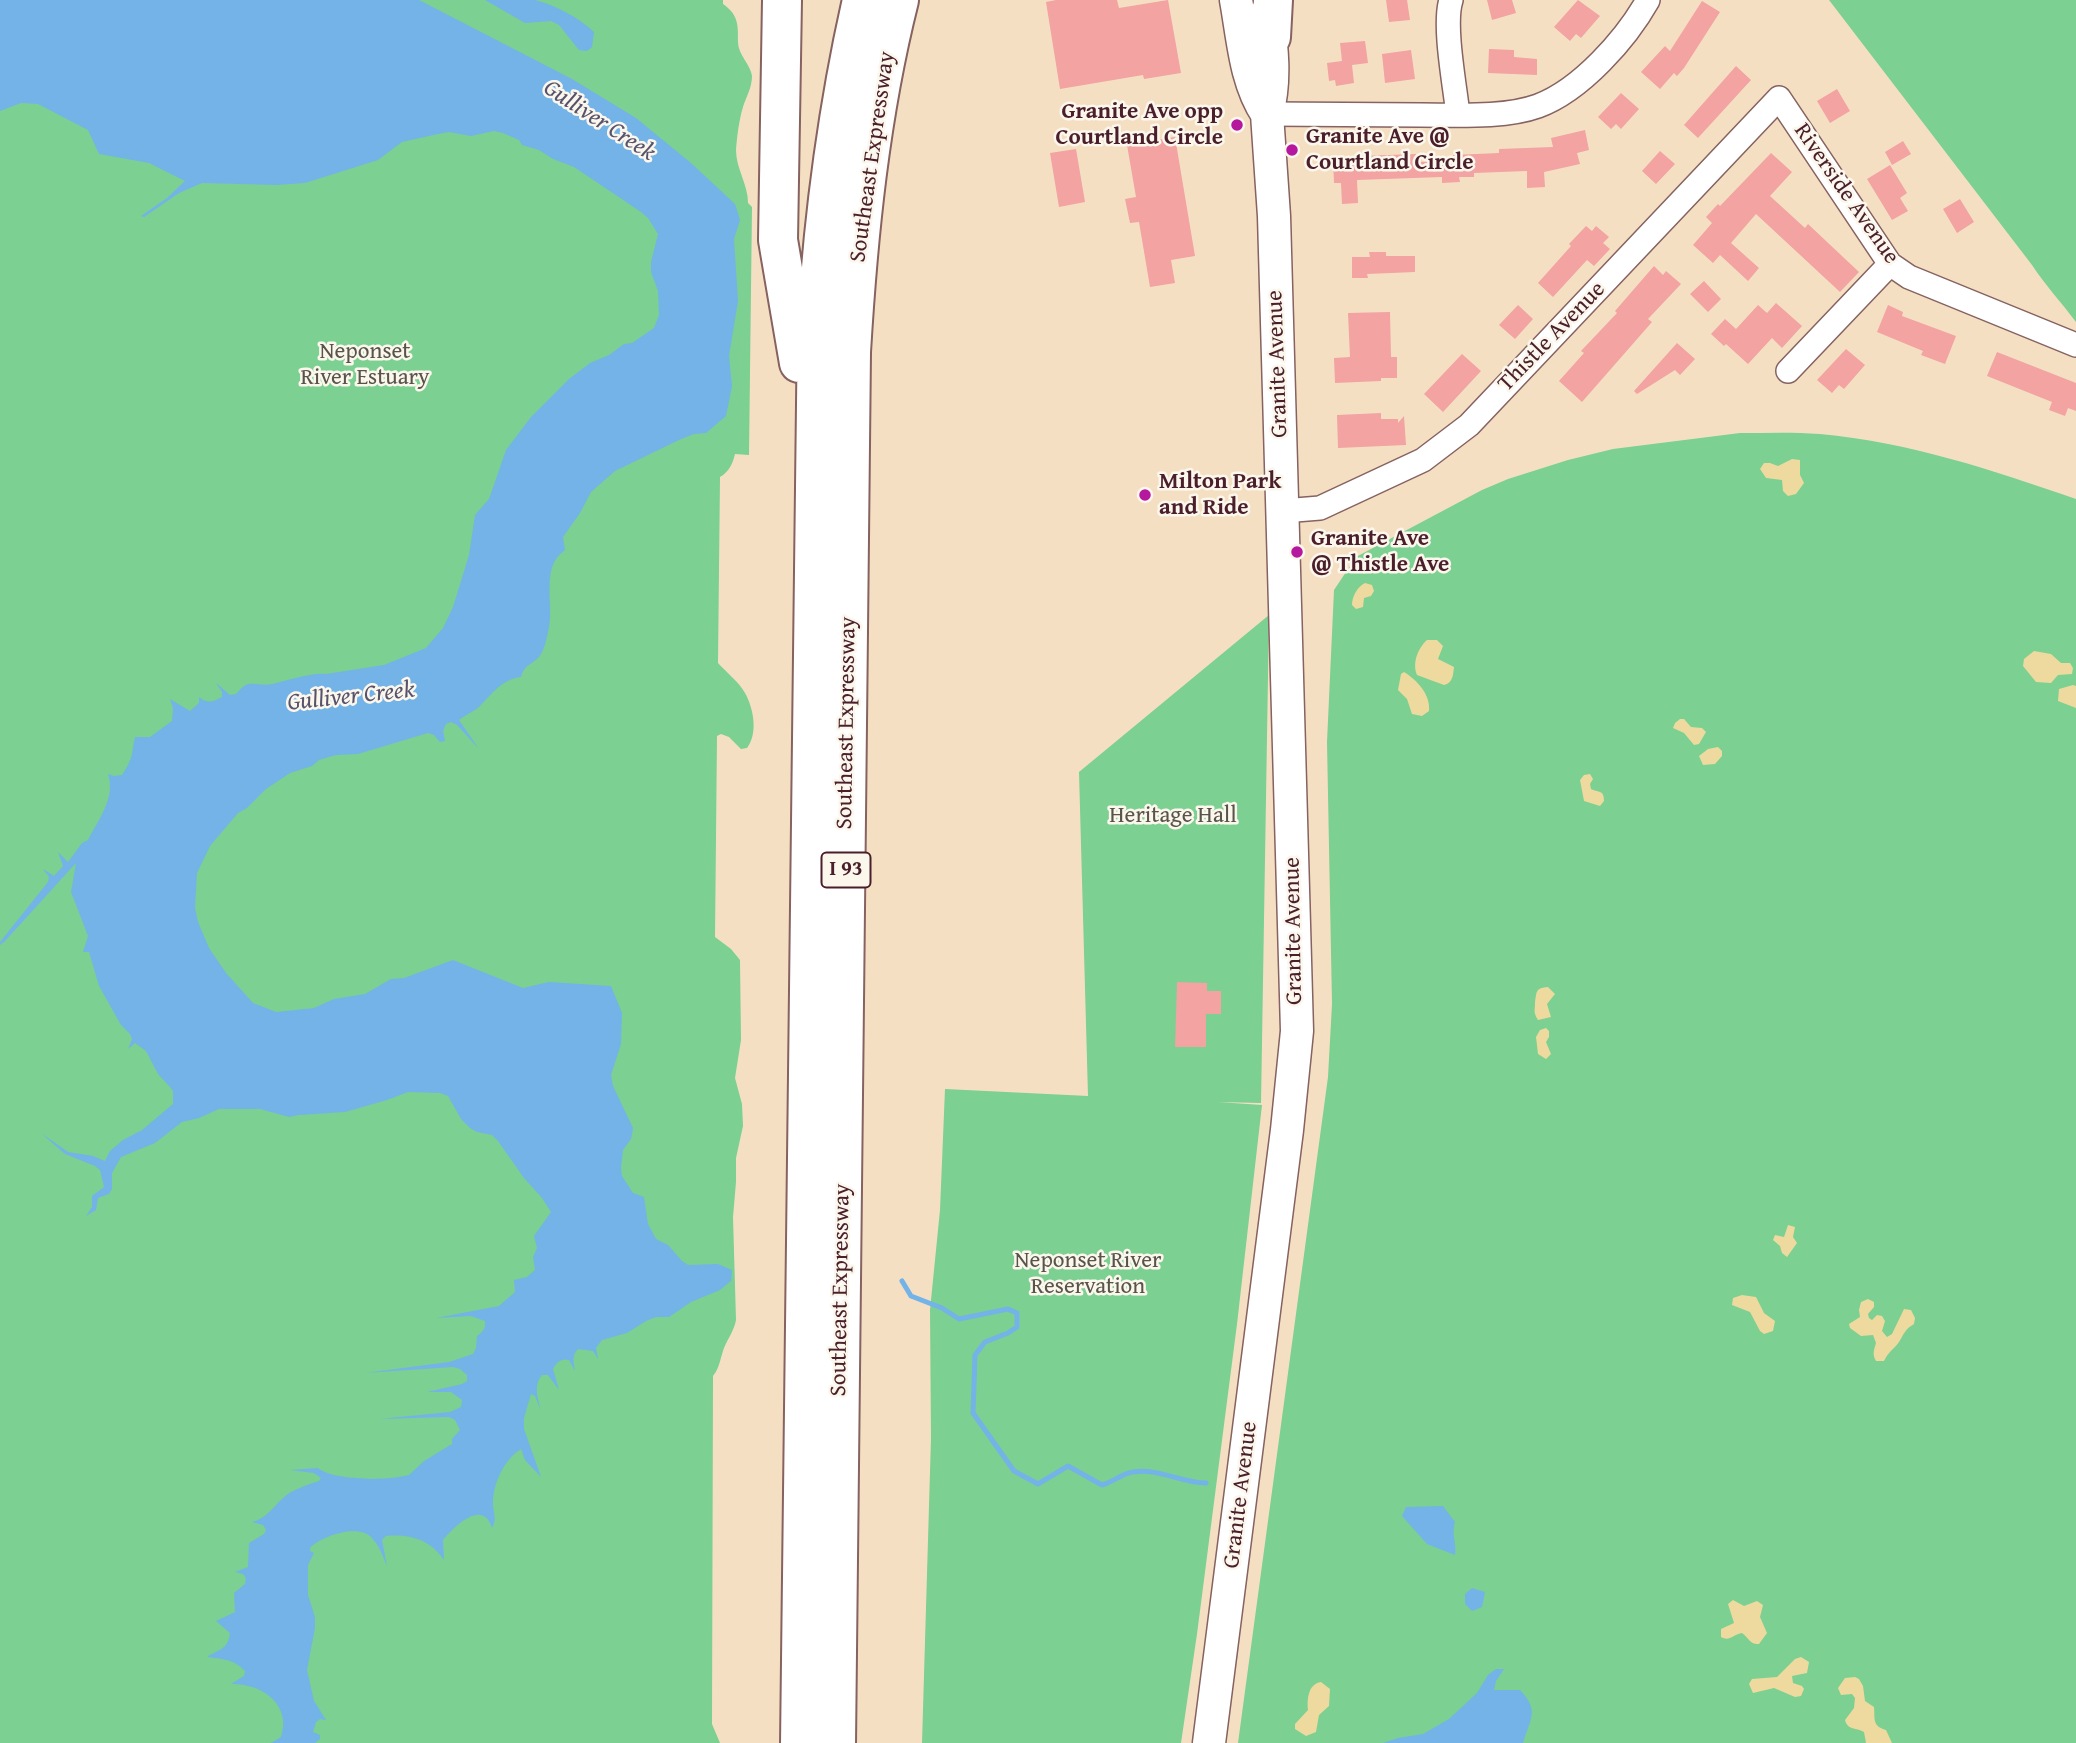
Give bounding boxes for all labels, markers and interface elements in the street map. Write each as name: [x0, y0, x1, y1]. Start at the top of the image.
street label: Southeast Expressway: [845, 50, 901, 264]
water label: Gulliver Creek: [538, 74, 660, 168]
place label: Granite Ave opp Courtland Circle: [1055, 98, 1223, 152]
marker: Granite Ave opp Courtland Circle: [1229, 117, 1245, 133]
street label: Riverside Avenue: [1787, 118, 1905, 270]
place label: Granite Ave @ Courtland Circle: [1306, 123, 1474, 177]
marker: Granite Ave @ Courtland Circle: [1284, 142, 1300, 158]
street label: Thistle Avenue: [1493, 276, 1611, 398]
street label: Granite Avenue: [1262, 290, 1294, 438]
park label: Neponset River Estuary: [300, 338, 430, 392]
place label: Milton Park and Ride: [1159, 468, 1281, 522]
marker: Milton Park and Ride: [1137, 487, 1153, 503]
place label: Granite Ave @ Thistle Ave: [1311, 525, 1449, 579]
marker: Granite Ave @ Thistle Ave: [1289, 544, 1305, 560]
street label: Southeast Expressway: [831, 616, 863, 830]
water label: Gulliver Creek: [286, 676, 416, 718]
park label: Heritage Hall: [1109, 802, 1237, 830]
road number: I 93: [822, 852, 870, 888]
street label: Granite Avenue: [1279, 857, 1309, 1005]
street label: Southeast Expressway: [825, 1183, 857, 1397]
park label: Neponset River Reservation: [1015, 1247, 1161, 1301]
street label: Granite Avenue: [1218, 1420, 1264, 1570]

